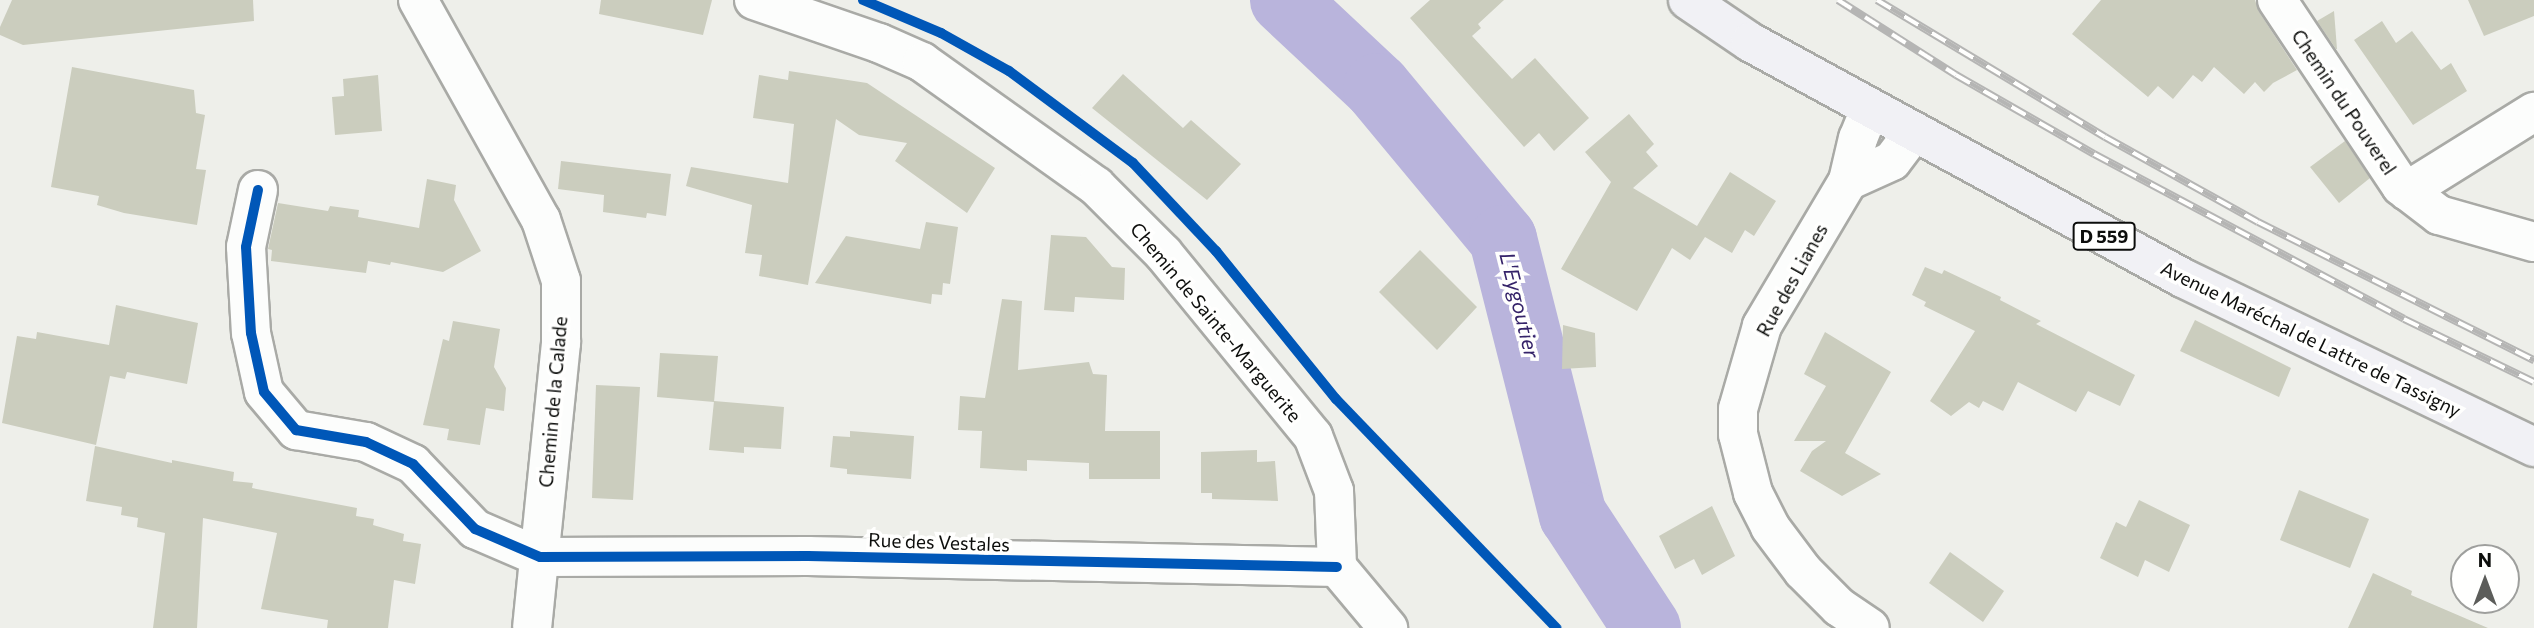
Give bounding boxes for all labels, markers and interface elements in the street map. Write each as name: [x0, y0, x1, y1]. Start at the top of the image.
street label: Chemin du Pouverel: [2287, 25, 2401, 179]
street label: Chemin de Sainte-Marguerite: [1126, 218, 1306, 426]
street label: Rue des Lianes: [1752, 220, 1832, 340]
road number: D 559: [2072, 222, 2136, 250]
water label: L'Eygoutier: [1495, 250, 1545, 360]
street label: Avenue Maréchal de Lattre de Tassigny: [2157, 256, 2465, 422]
street label: Chemin de la Calade: [534, 316, 572, 488]
street label: Rue des Vestales: [868, 528, 1010, 556]
north arrow: [2450, 544, 2520, 614]
text: N: [2478, 548, 2492, 571]

